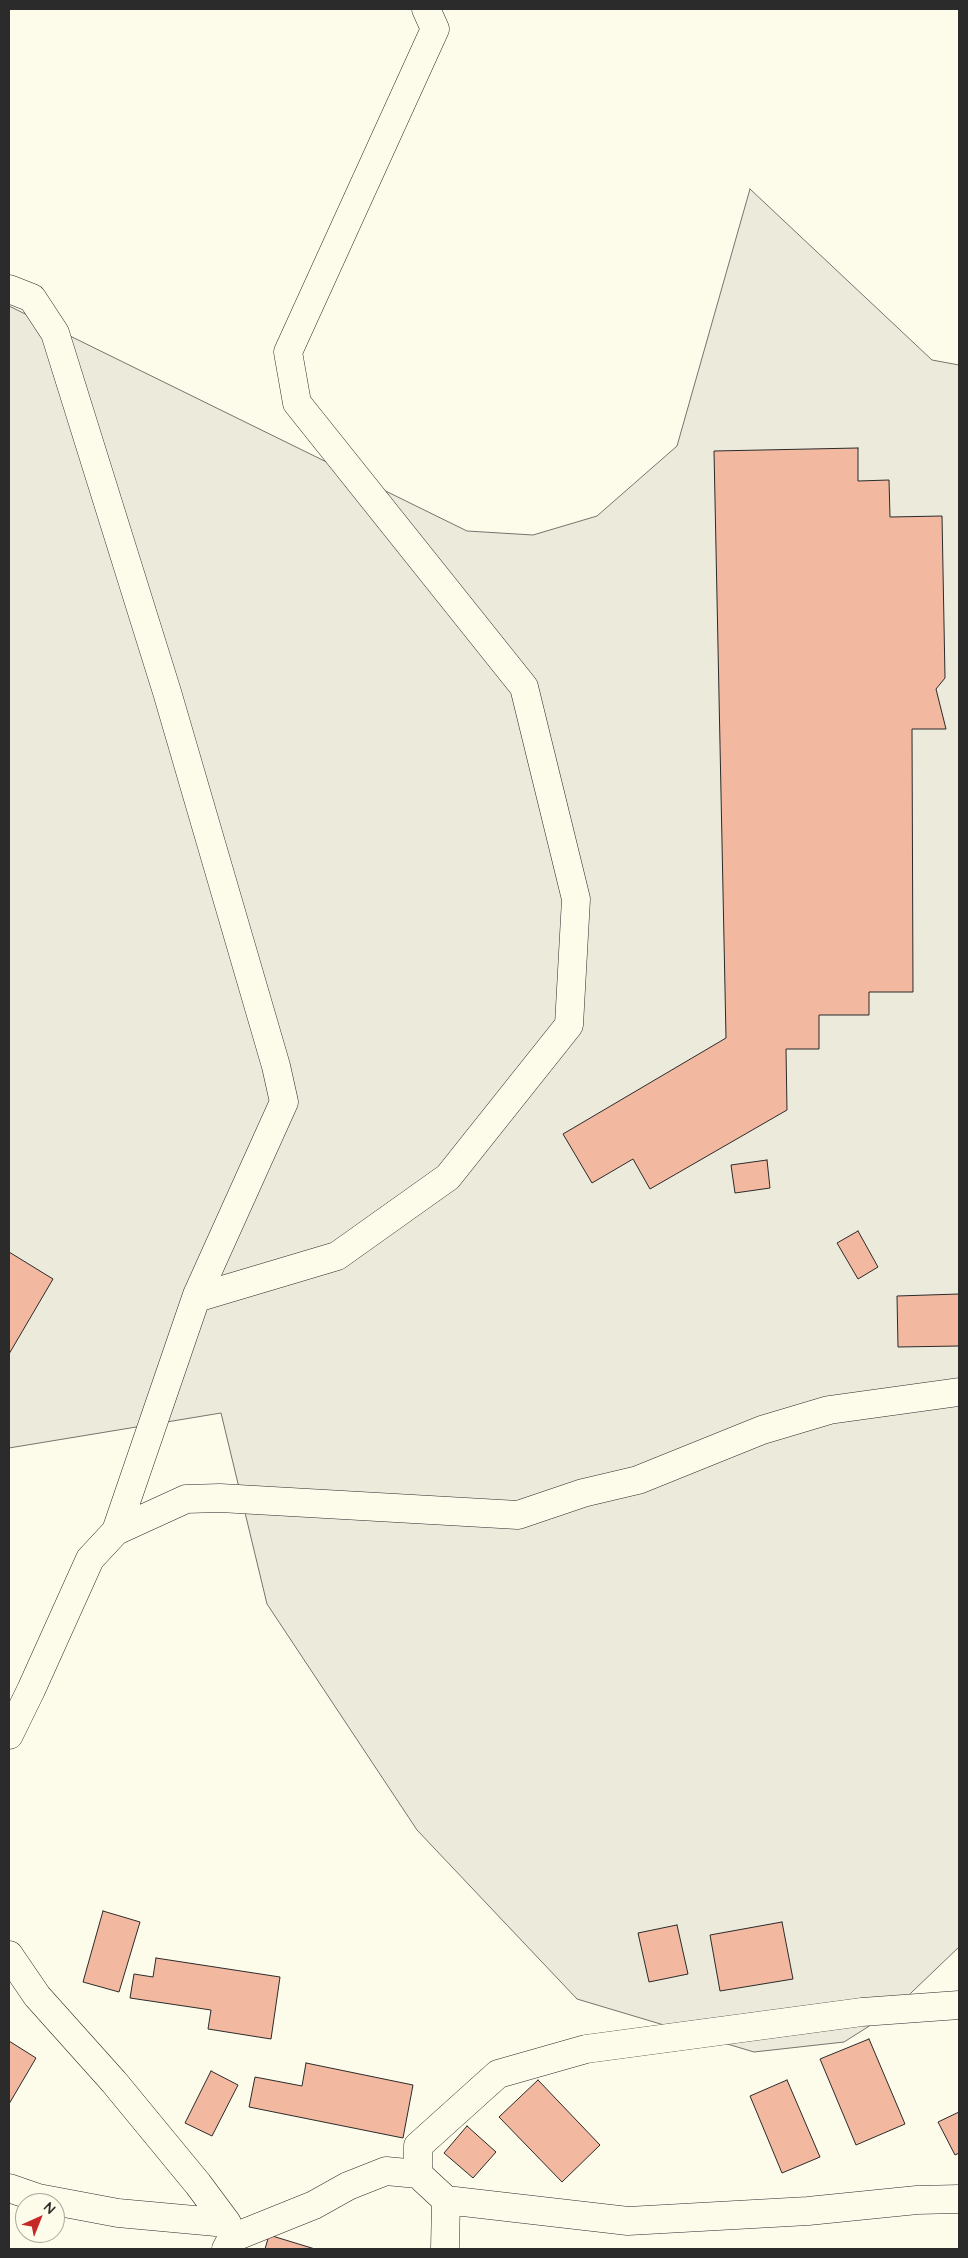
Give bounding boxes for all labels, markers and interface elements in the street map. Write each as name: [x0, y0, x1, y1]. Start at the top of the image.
north arrow: [15, 2193, 65, 2243]
text: N: [40, 2198, 60, 2218]

